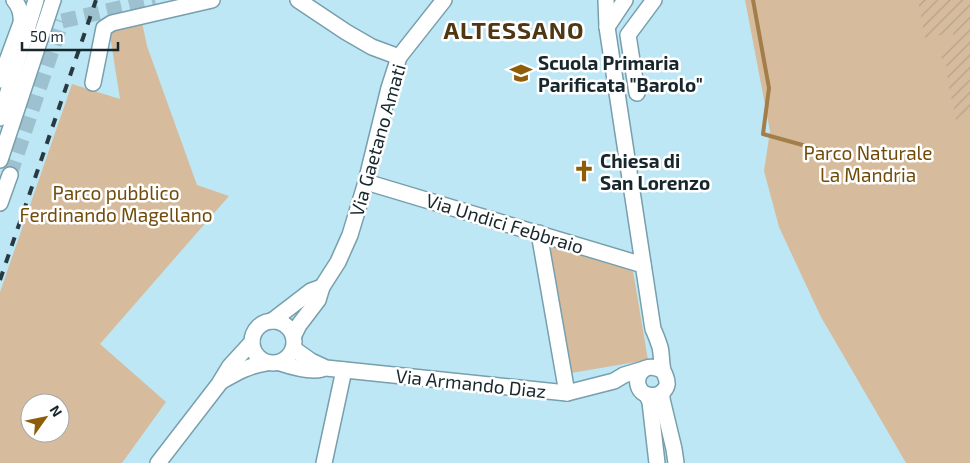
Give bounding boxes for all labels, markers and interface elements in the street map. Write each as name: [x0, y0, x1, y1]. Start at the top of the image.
district label: ALTESSANO: [443, 15, 585, 44]
scale bar: [22, 20, 119, 52]
text: 50 m: [30, 27, 64, 45]
place label: Scuola Primaria Parificata "Barolo": [538, 51, 703, 96]
school or university icon: Scuola Primaria Parificata "Barolo": [508, 60, 534, 86]
street label: Via Gaetano Amati: [344, 61, 410, 219]
park label: Parco Naturale La Mandria: [804, 141, 932, 186]
place label: Chiesa di San Lorenzo: [600, 149, 710, 194]
church icon: Chiesa di San Lorenzo: [571, 158, 597, 184]
park label: Parco pubblico Ferdinando Magellano: [20, 181, 212, 226]
street label: Via Undici Febbraio: [423, 188, 587, 258]
street label: Via Armando Diaz: [395, 364, 547, 402]
north arrow: [20, 393, 70, 443]
text: N: [46, 402, 66, 420]

